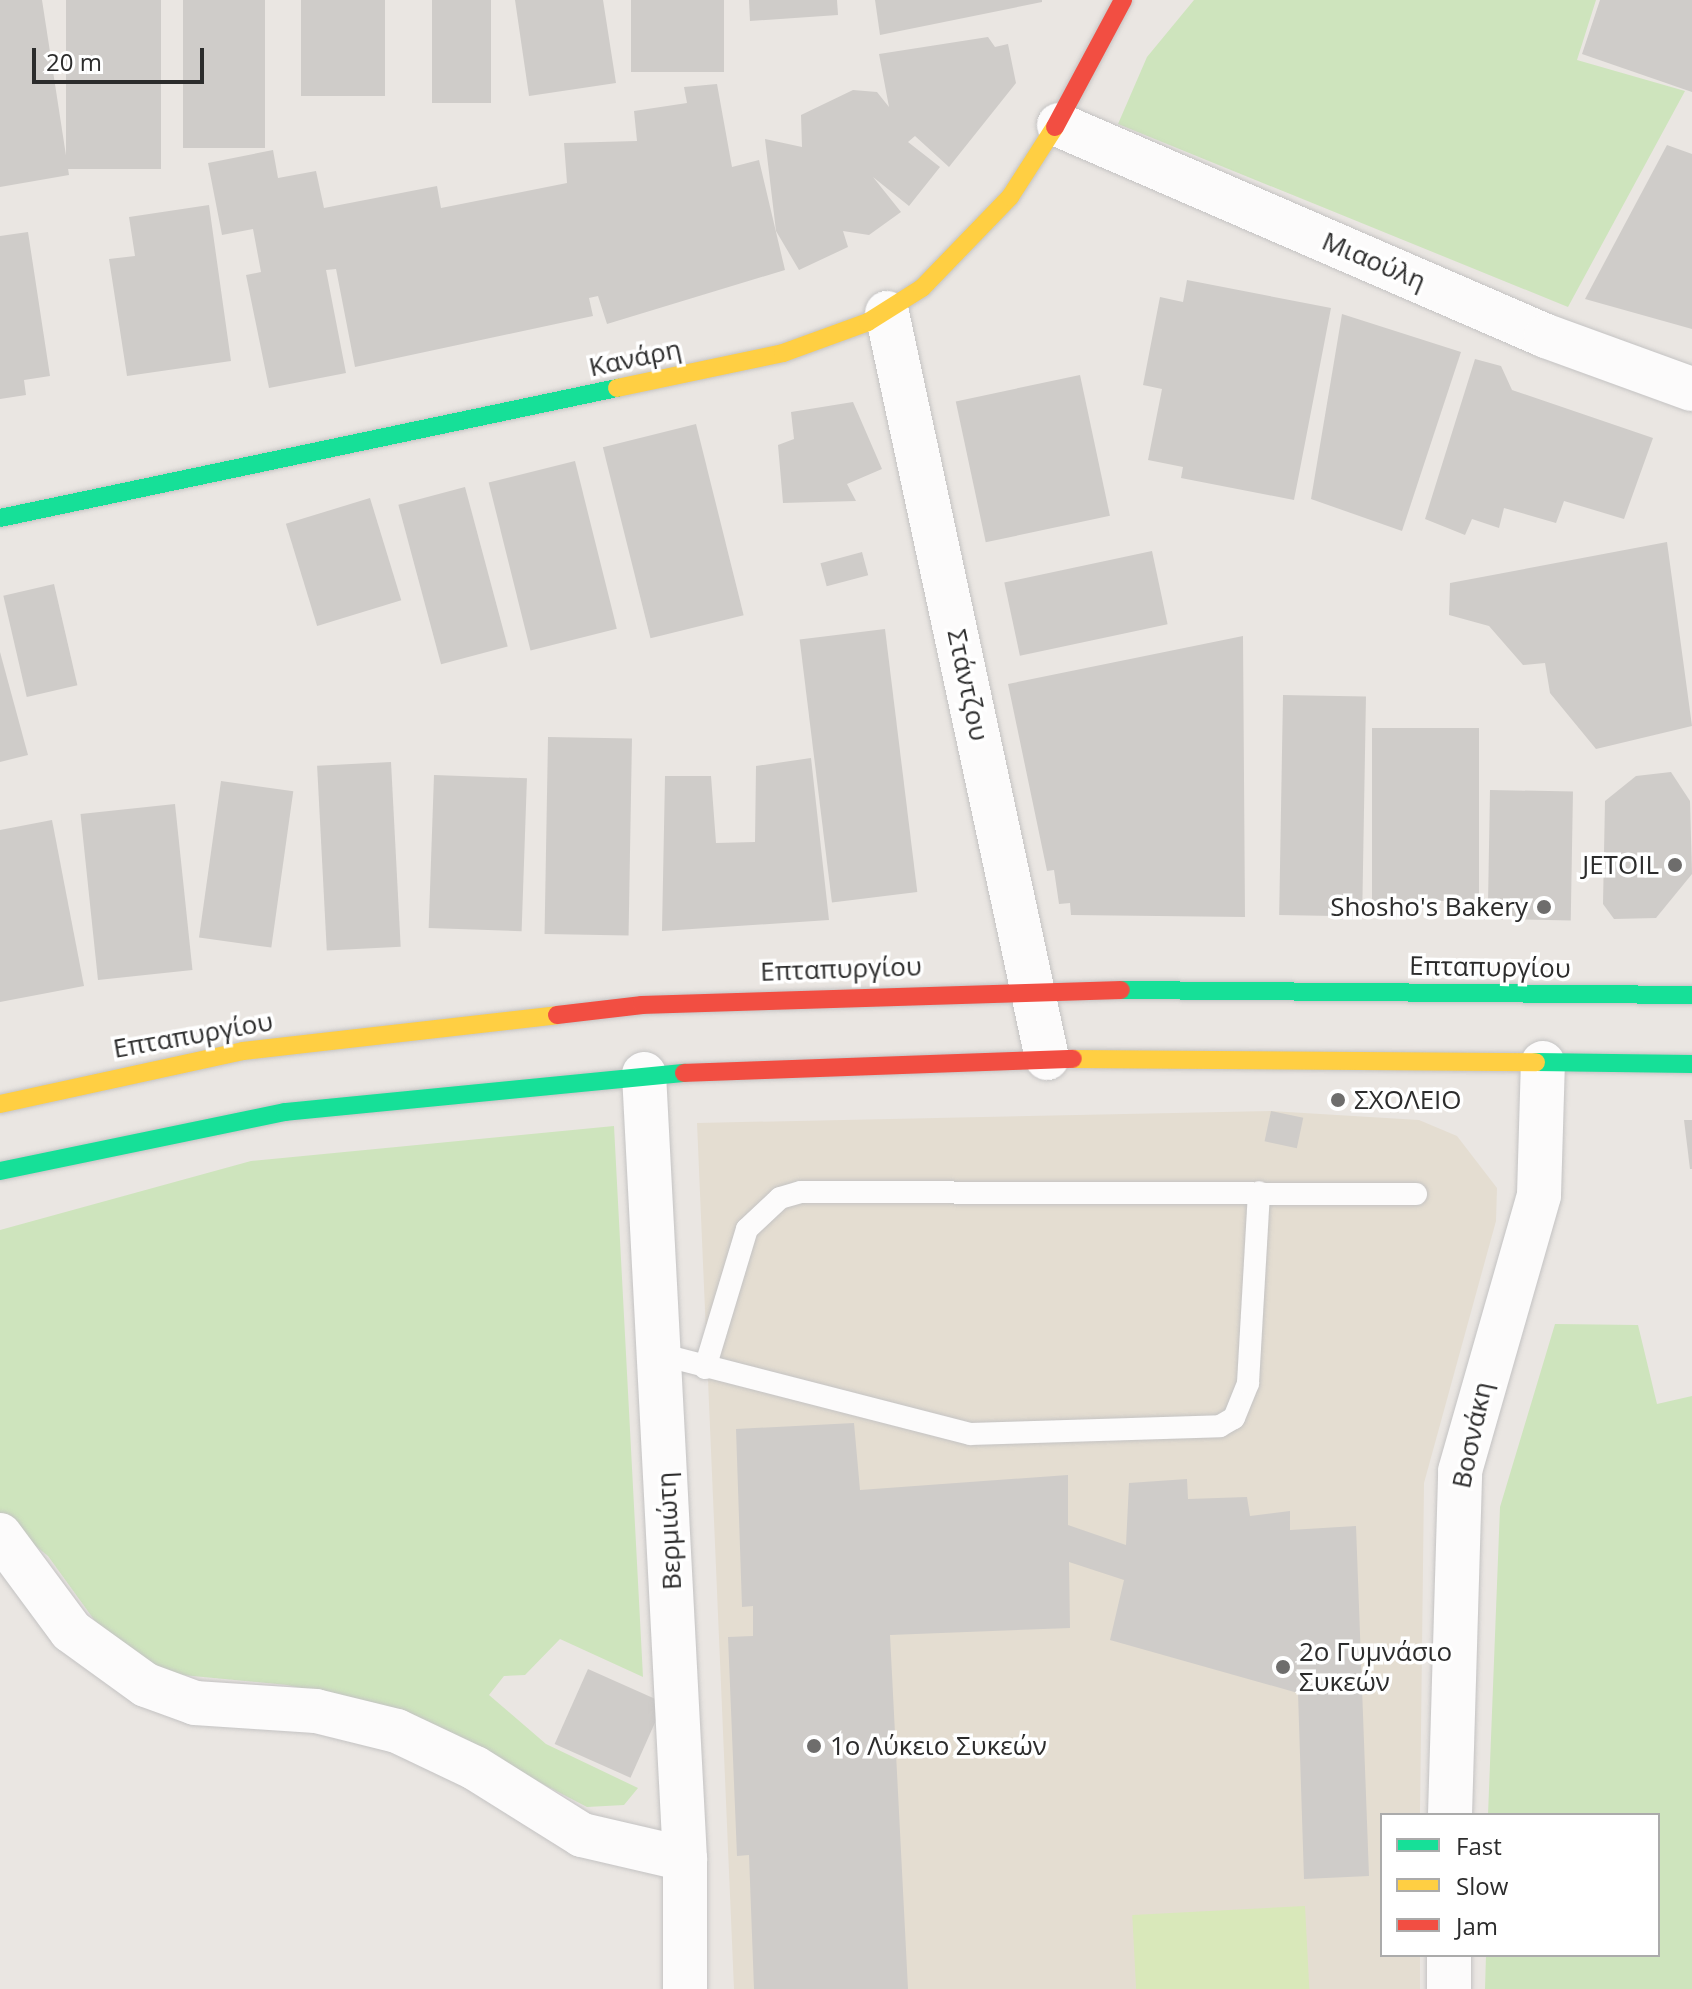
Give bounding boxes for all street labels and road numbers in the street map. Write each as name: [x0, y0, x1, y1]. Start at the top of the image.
street label: Μιαούλη: [1318, 225, 1430, 297]
street label: Κανάρη: [586, 333, 684, 383]
street label: Στάντζου: [941, 626, 995, 744]
street label: Επταπυργίου: [1409, 950, 1571, 984]
street label: Επταπυργίου: [760, 951, 922, 987]
street label: Επταπυργίου: [111, 1006, 275, 1064]
street label: Βοσνάκη: [1446, 1379, 1498, 1491]
street label: Βερμιώτη: [650, 1471, 688, 1591]

